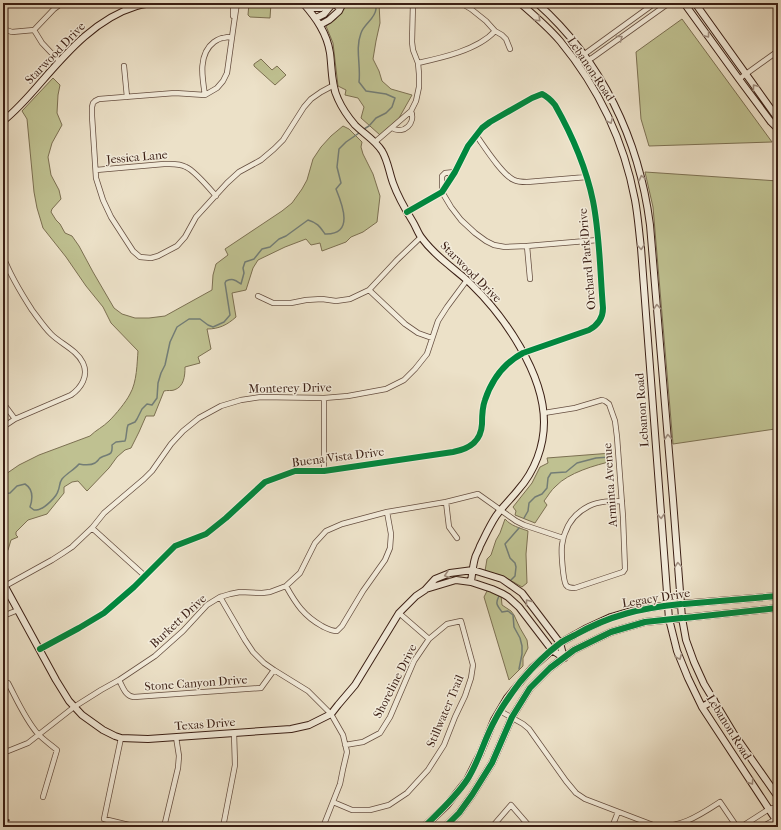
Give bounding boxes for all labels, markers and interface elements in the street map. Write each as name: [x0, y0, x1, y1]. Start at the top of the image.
one-way arrow: [533, 14, 541, 22]
street label: Starwood Drive: [22, 19, 88, 87]
one-way arrow: [702, 30, 709, 37]
street label: Lebanon Road: [564, 34, 618, 104]
one-way arrow: [616, 35, 623, 43]
one-way arrow: [753, 85, 760, 92]
one-way arrow: [605, 117, 613, 125]
street label: Jessica Lane: [105, 147, 168, 167]
one-way arrow: [638, 175, 646, 182]
street label: Orchard Park Drive: [576, 208, 598, 310]
street label: Starwood Drive: [438, 239, 504, 305]
one-way arrow: [636, 244, 645, 250]
one-way arrow: [652, 304, 661, 310]
street label: Lebanon Road: [632, 372, 652, 448]
street label: Monterey Drive: [248, 380, 332, 396]
one-way arrow: [664, 434, 673, 440]
street label: Arminta Avenue: [600, 442, 620, 529]
street label: Buena Vista Drive: [291, 444, 385, 470]
one-way arrow: [656, 513, 665, 519]
one-way arrow: [674, 562, 683, 568]
one-way arrow: [443, 570, 450, 579]
street label: Legacy Drive: [621, 586, 691, 610]
street label: Burkett Drive: [147, 591, 209, 651]
one-way arrow: [526, 599, 533, 606]
street label: Shoreline Drive: [370, 642, 420, 720]
one-way arrow: [675, 654, 683, 661]
street label: Stone Canyon Drive: [144, 672, 248, 694]
street label: Stillwater Trail: [423, 672, 467, 749]
street label: Lebanon Road: [703, 692, 755, 763]
street label: Texas Drive: [174, 715, 236, 733]
one-way arrow: [746, 777, 753, 784]

